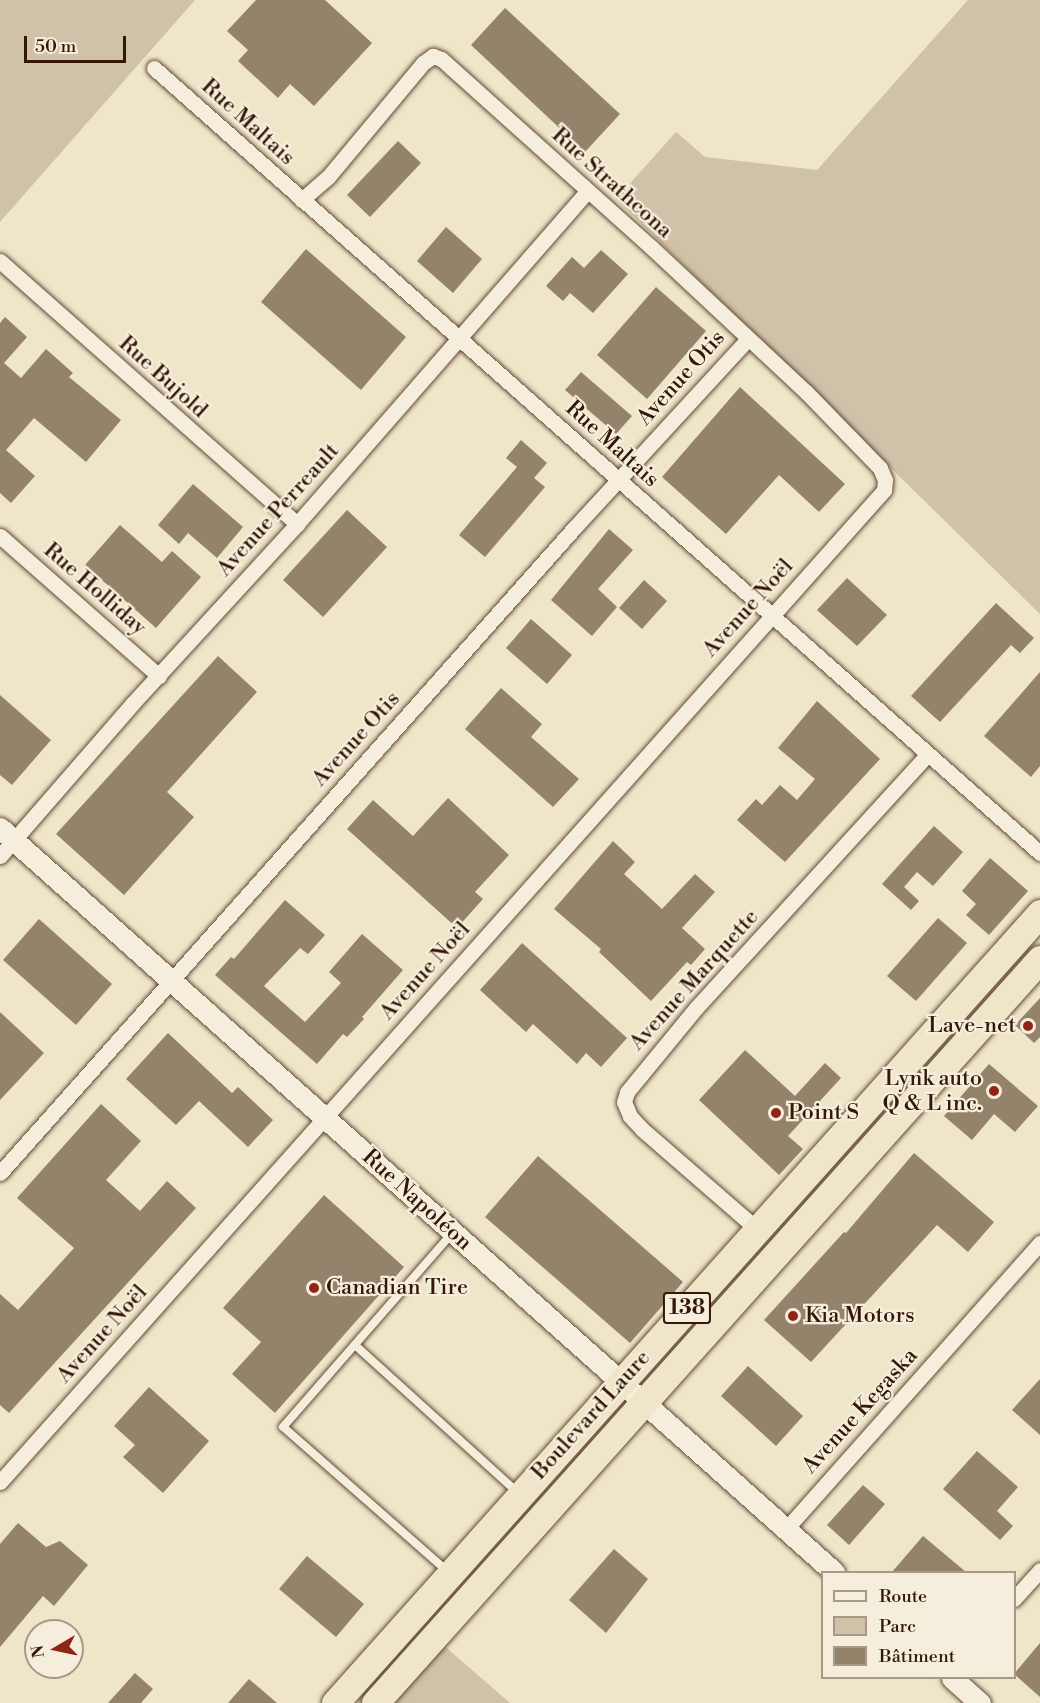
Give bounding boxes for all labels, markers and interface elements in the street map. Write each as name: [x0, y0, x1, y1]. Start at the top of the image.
scale bar: [27, 24, 129, 62]
text: 50 m: [35, 35, 76, 58]
street label: Rue Maltais: [196, 73, 300, 171]
street label: Rue Strathcona: [546, 122, 678, 244]
street label: Avenue Otis: [631, 325, 731, 431]
street label: Rue Bujold: [113, 330, 213, 424]
street label: Rue Maltais: [560, 395, 664, 493]
street label: Avenue Perreault: [211, 438, 345, 582]
street label: Rue Holliday: [38, 537, 152, 641]
street label: Avenue Noël: [697, 553, 799, 663]
street label: Avenue Otis: [306, 686, 406, 792]
street label: Avenue Marquette: [624, 904, 764, 1056]
street label: Avenue Noël: [374, 916, 476, 1026]
place label: Lave-net: [928, 1013, 1016, 1039]
marker: Lave-net: [1021, 1019, 1035, 1033]
place label: Lynk auto Q & L inc.: [883, 1065, 982, 1116]
marker: Lynk auto Q & L inc.: [987, 1084, 1001, 1098]
place label: Point S: [788, 1100, 859, 1126]
marker: Point S: [769, 1106, 783, 1120]
street label: Rue Napoléon: [357, 1144, 477, 1256]
place label: Canadian Tire: [326, 1275, 468, 1301]
street label: Avenue Noël: [51, 1279, 153, 1389]
marker: Canadian Tire: [307, 1281, 321, 1295]
road number: 138: [662, 1290, 712, 1326]
place label: Kia Motors: [805, 1303, 915, 1329]
marker: Kia Motors: [786, 1309, 800, 1323]
street label: Avenue Kegaska: [797, 1343, 923, 1479]
street label: Boulevard Laure: [526, 1345, 656, 1485]
legend: [821, 1571, 1016, 1679]
text: Route: [879, 1585, 927, 1608]
text: Parc: [879, 1615, 916, 1638]
north arrow: [24, 1619, 84, 1679]
text: N: [27, 1644, 49, 1659]
text: Bâtiment: [879, 1645, 955, 1668]

